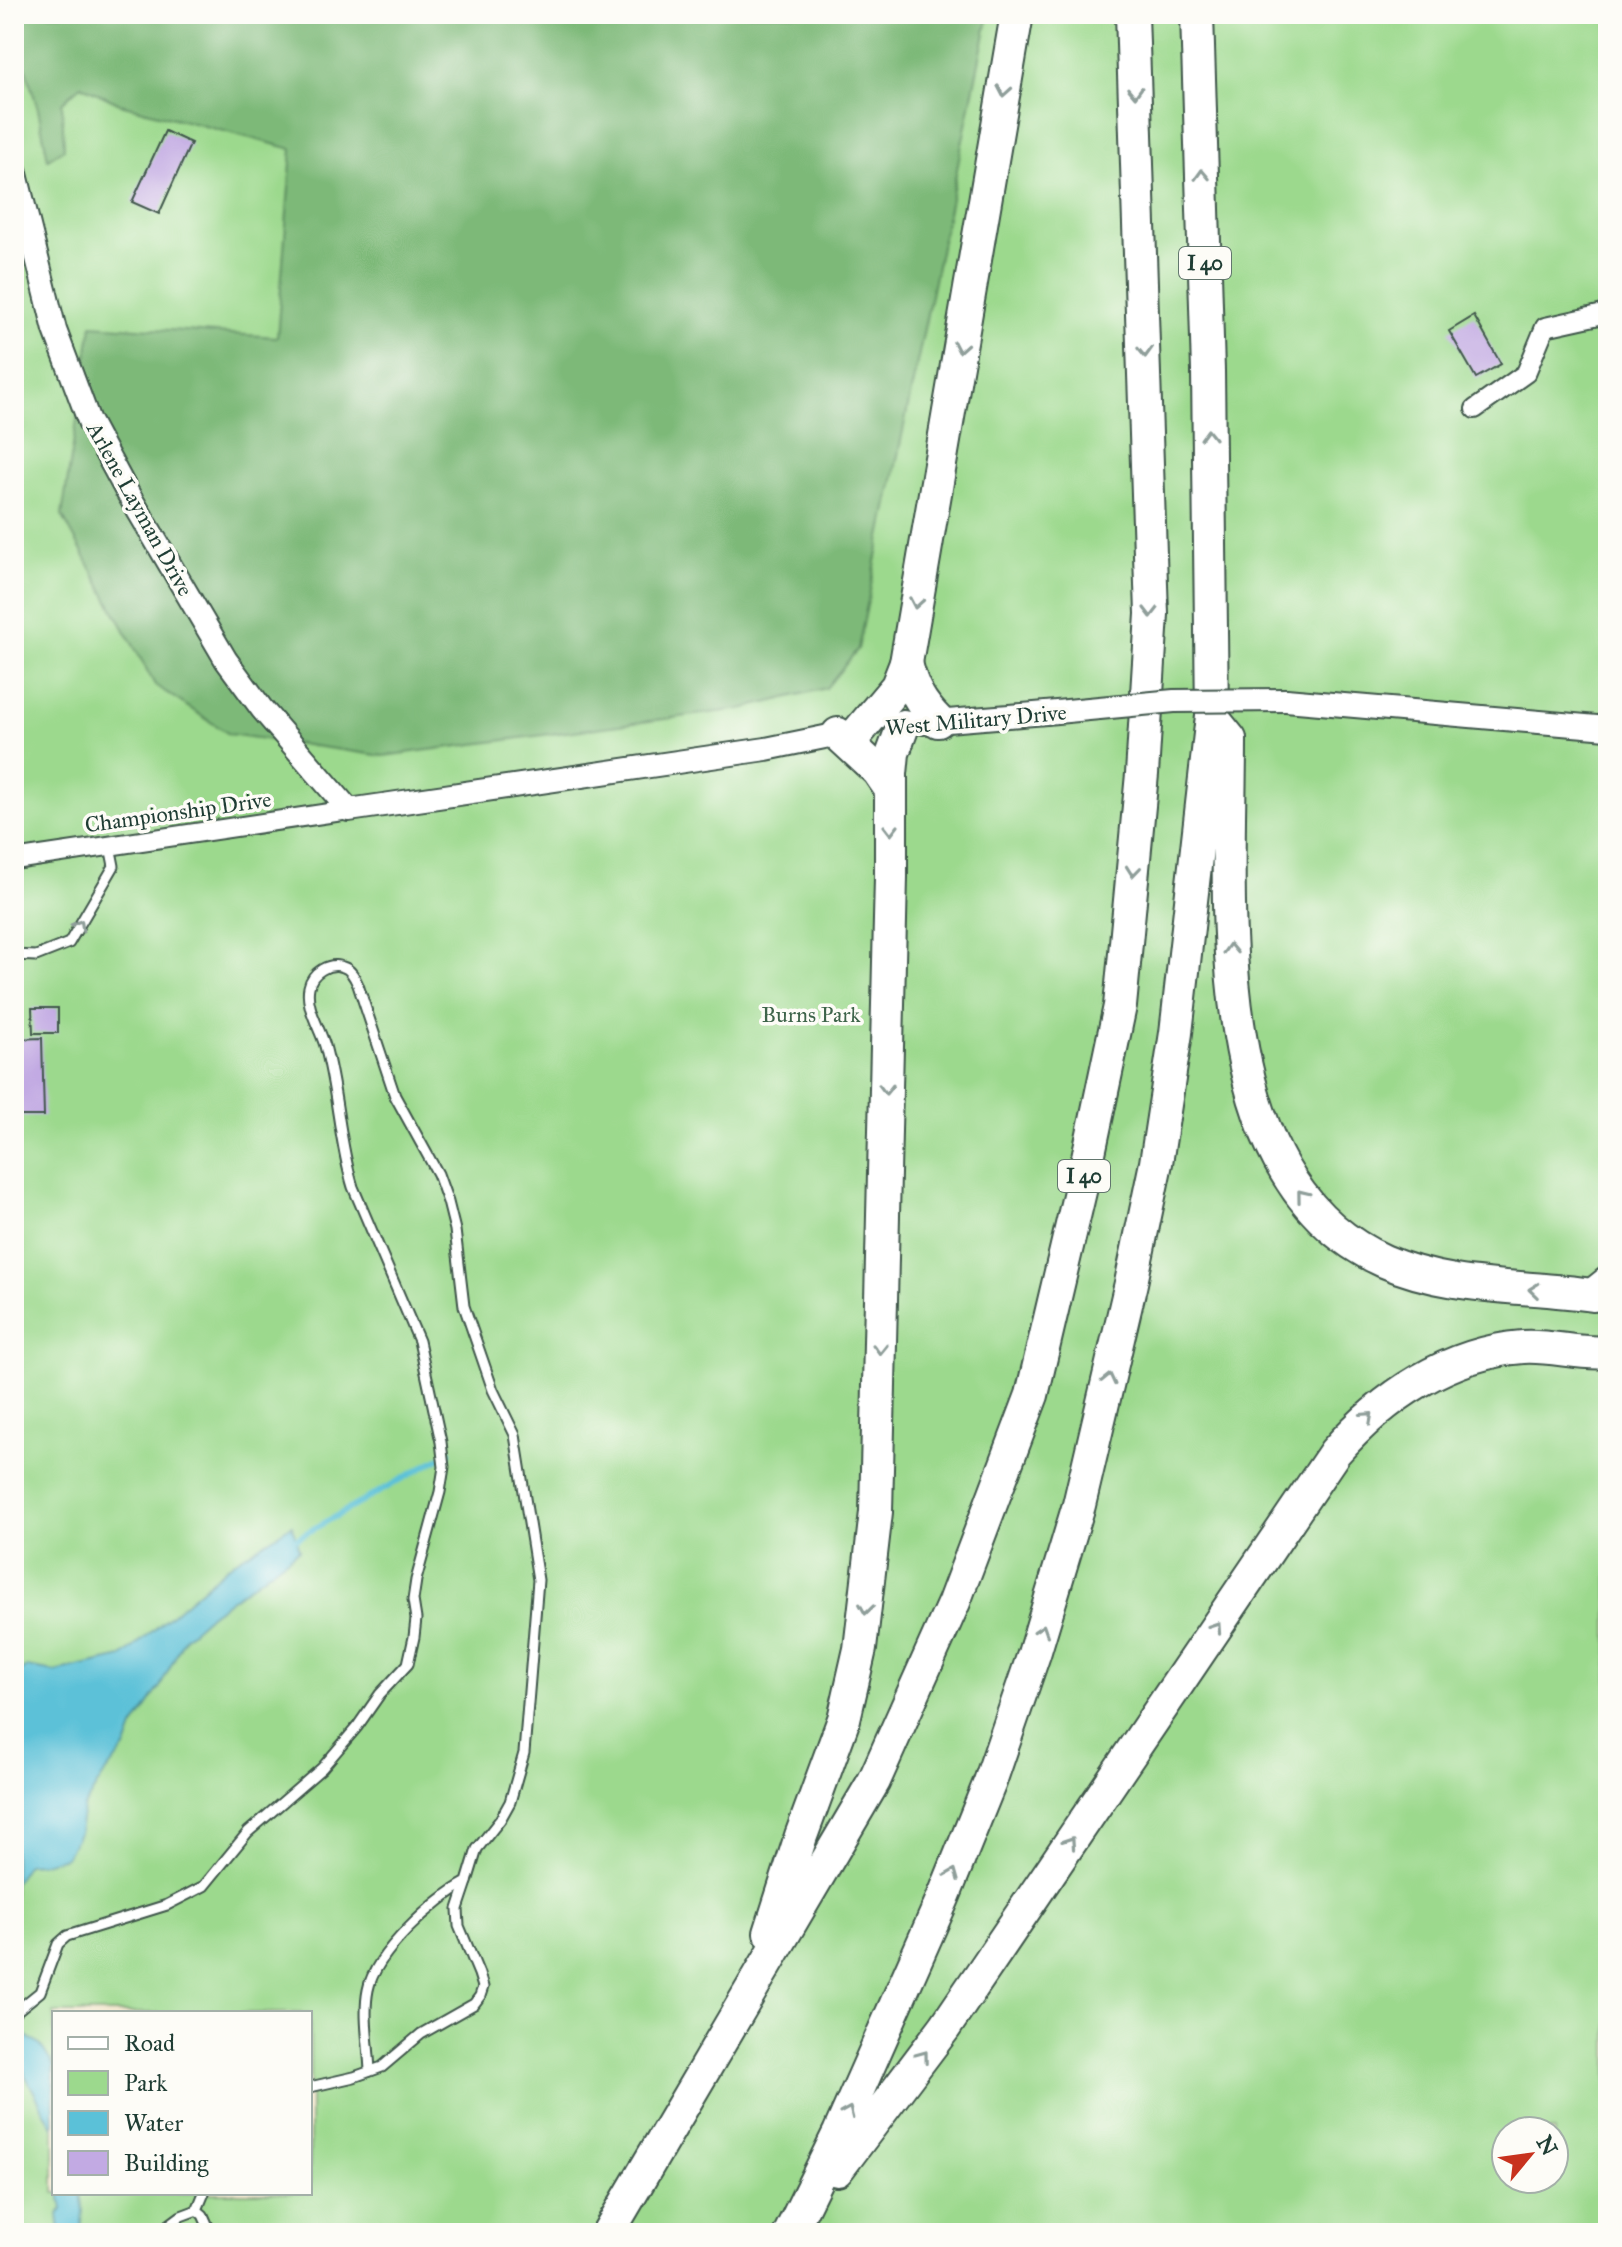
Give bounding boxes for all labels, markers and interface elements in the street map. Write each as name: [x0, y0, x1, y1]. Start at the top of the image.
one-way arrow: [996, 84, 1013, 98]
one-way arrow: [1127, 86, 1144, 99]
one-way arrow: [1194, 168, 1211, 181]
road number: I 40: [1179, 247, 1231, 279]
one-way arrow: [952, 340, 969, 354]
one-way arrow: [1136, 346, 1153, 359]
street label: Arlene Layman Drive: [81, 416, 199, 601]
one-way arrow: [1200, 428, 1217, 441]
one-way arrow: [908, 597, 925, 610]
one-way arrow: [1142, 606, 1160, 619]
street label: West Military Drive: [884, 699, 1068, 741]
street label: Championship Drive: [83, 786, 273, 838]
one-way arrow: [882, 824, 900, 837]
one-way arrow: [1125, 865, 1142, 878]
one-way arrow: [69, 919, 85, 934]
one-way arrow: [1222, 942, 1239, 955]
park label: Burns Park: [762, 1001, 861, 1028]
one-way arrow: [877, 1083, 895, 1096]
road number: I 40: [1058, 1160, 1110, 1192]
one-way arrow: [1297, 1190, 1312, 1204]
one-way arrow: [1527, 1281, 1540, 1298]
one-way arrow: [871, 1343, 888, 1356]
one-way arrow: [1100, 1373, 1117, 1387]
one-way arrow: [1359, 1412, 1374, 1427]
one-way arrow: [858, 1602, 875, 1616]
one-way arrow: [1206, 1621, 1221, 1636]
one-way arrow: [1032, 1624, 1048, 1638]
one-way arrow: [1060, 1837, 1075, 1851]
one-way arrow: [943, 1868, 960, 1882]
legend: [52, 2011, 312, 2195]
text: Road: [124, 2028, 175, 2058]
one-way arrow: [913, 2050, 927, 2065]
text: Park: [124, 2068, 168, 2098]
one-way arrow: [838, 2106, 854, 2121]
text: Water: [124, 2108, 183, 2138]
north arrow: [1490, 2115, 1570, 2195]
text: N: [1531, 2131, 1564, 2161]
text: Building: [124, 2148, 209, 2178]

